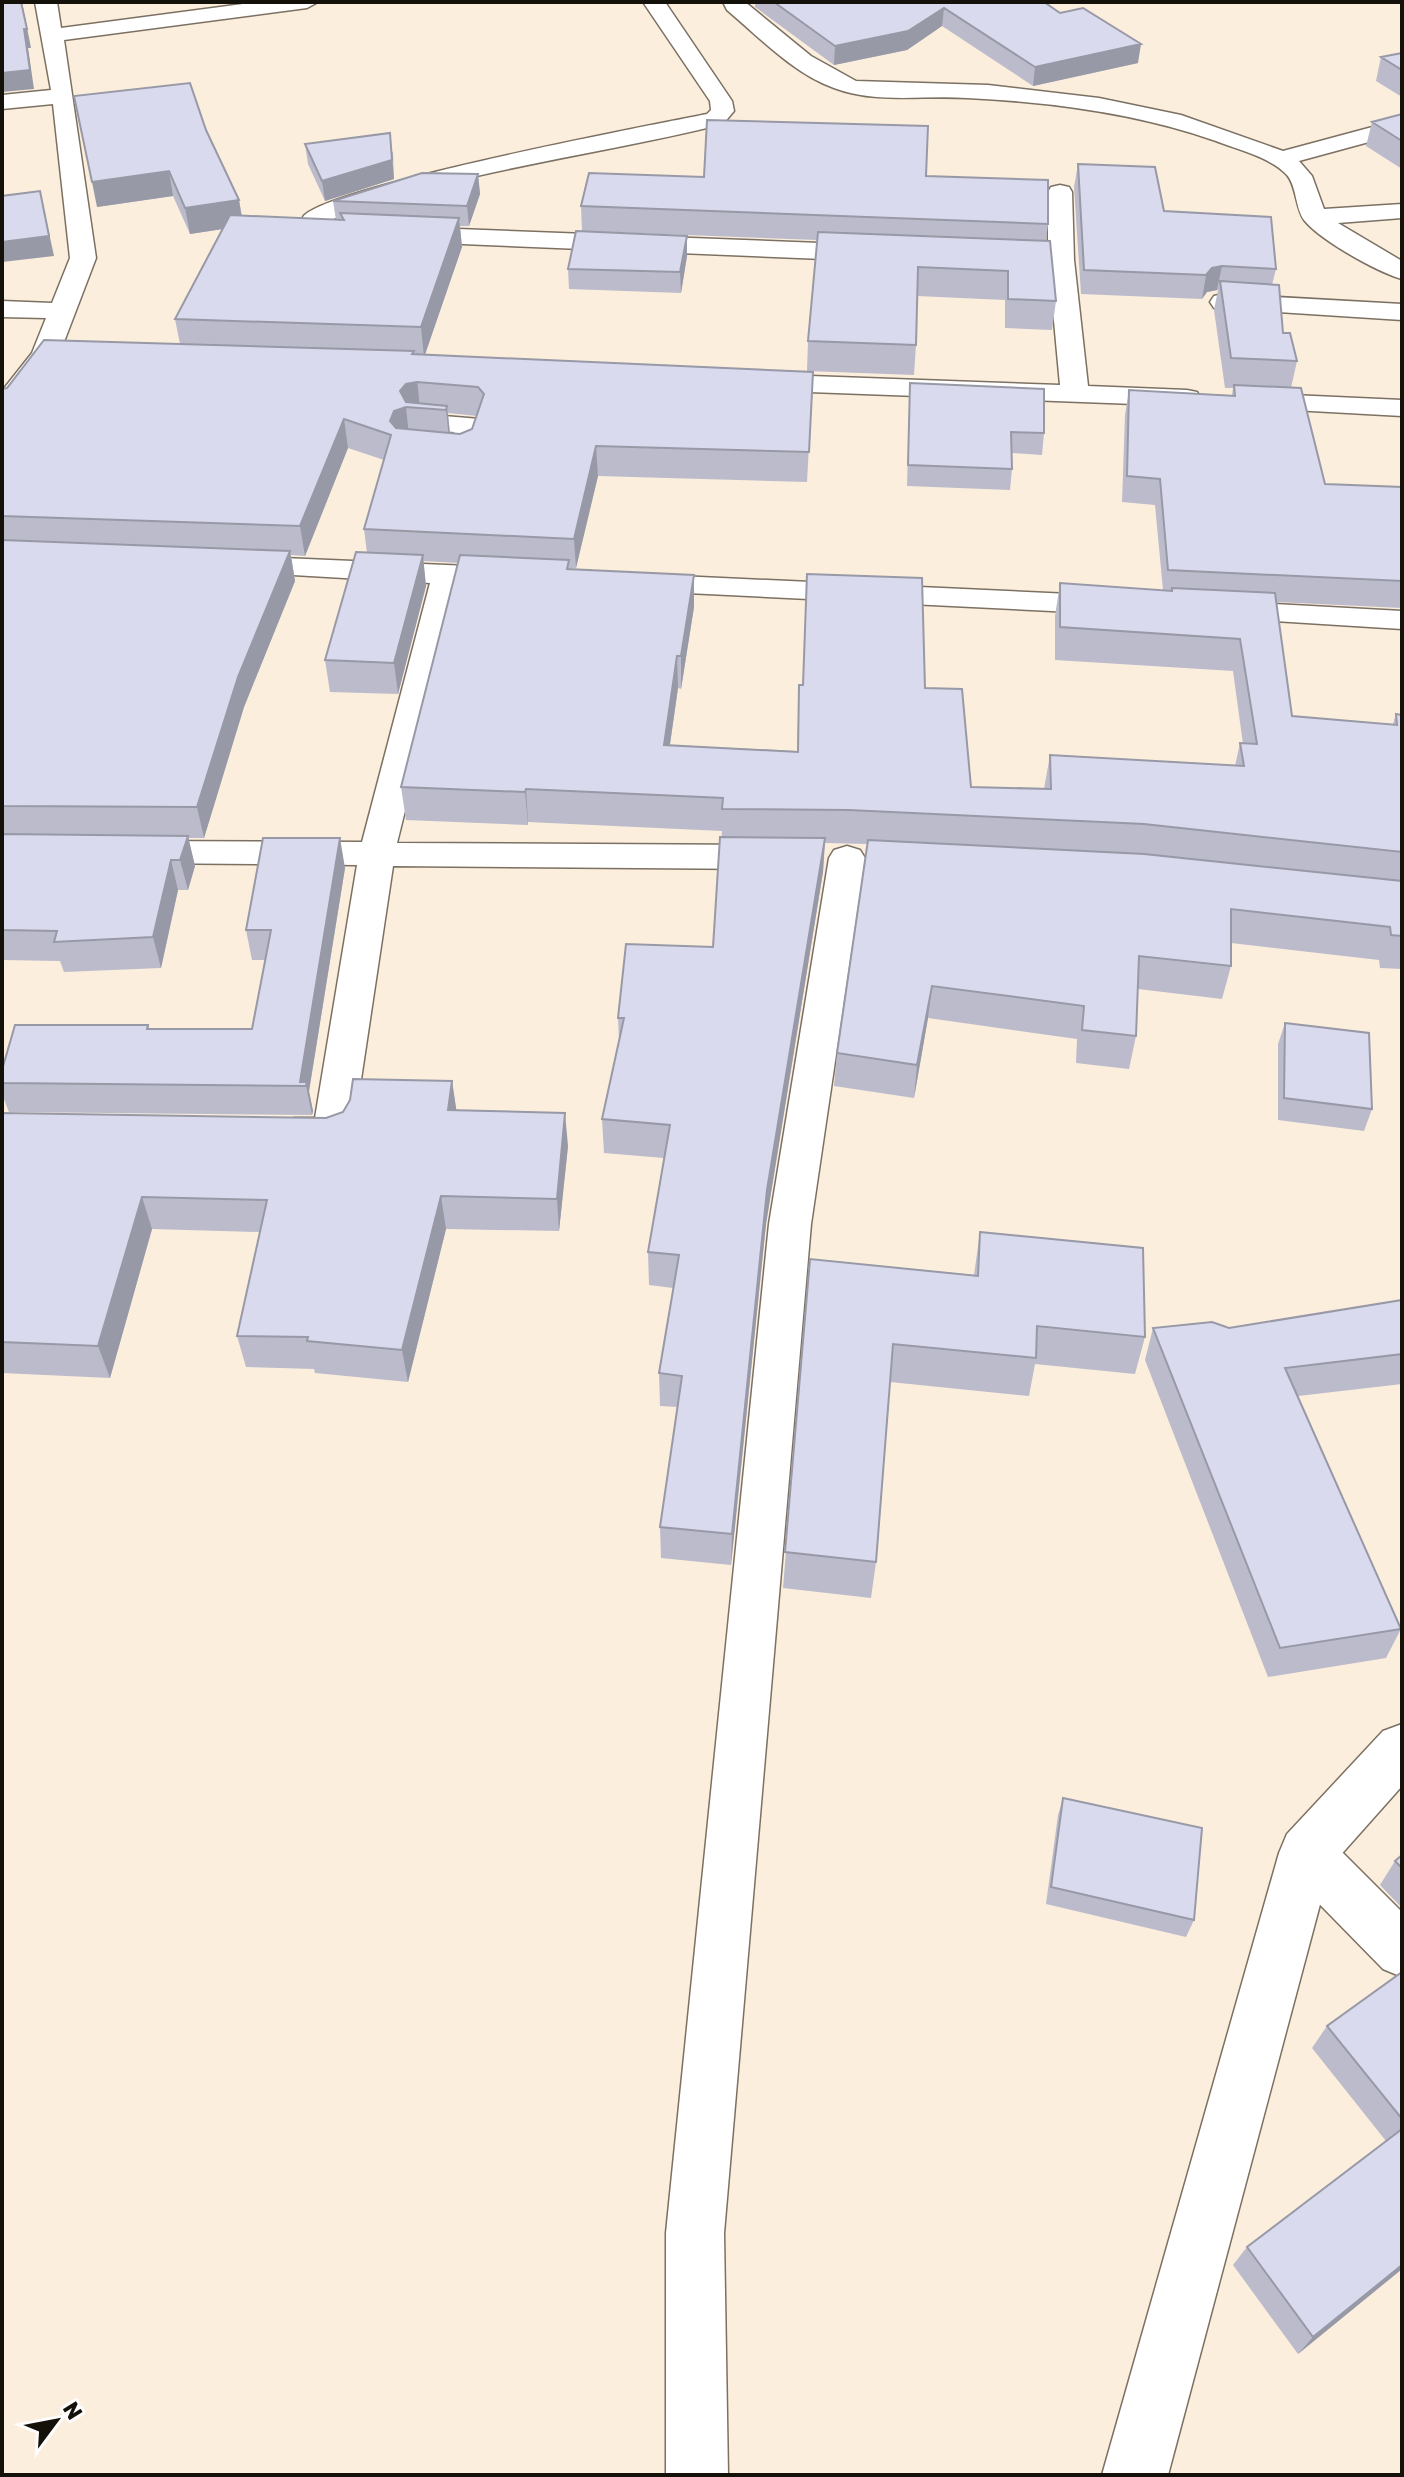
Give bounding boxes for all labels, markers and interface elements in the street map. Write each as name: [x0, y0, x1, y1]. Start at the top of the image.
north arrow: [16, 2381, 96, 2461]
text: N: [57, 2397, 88, 2425]

